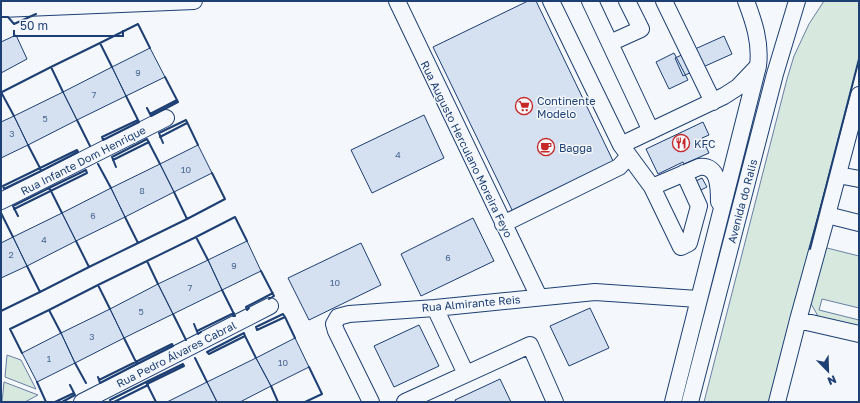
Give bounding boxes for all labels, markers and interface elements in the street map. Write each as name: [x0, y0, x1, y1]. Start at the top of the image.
scale bar: [14, 12, 123, 38]
text: 50 m: [20, 18, 48, 33]
street label: Rua Augusto Herculano Moreira Feyo: [418, 59, 516, 240]
house number: 9: [135, 67, 141, 78]
house number: 7: [92, 89, 97, 100]
place label: Continente Modelo: [537, 94, 596, 120]
supermarket icon: Continente Modelo: [514, 96, 534, 116]
house number: 5: [42, 113, 48, 124]
street label: Rua Infante Dom Henrique: [18, 123, 148, 197]
house number: 3: [9, 128, 15, 139]
restaurant icon: KFC: [671, 133, 691, 153]
cafe icon: Bagga: [536, 137, 556, 157]
place label: KFC: [694, 137, 716, 150]
place label: Bagga: [559, 141, 592, 154]
house number: 4: [395, 149, 401, 160]
street label: Avenida do Ralis: [725, 157, 760, 244]
house number: 10: [181, 164, 191, 175]
house number: 8: [139, 185, 145, 196]
house number: 6: [90, 210, 96, 221]
house number: 4: [41, 234, 47, 245]
house number: 2: [8, 249, 14, 260]
house number: 6: [445, 252, 451, 263]
house number: 9: [231, 260, 237, 271]
house number: 10: [330, 277, 340, 288]
house number: 7: [188, 282, 193, 293]
street label: Rua Almirante Reis: [421, 292, 521, 314]
house number: 5: [138, 306, 144, 317]
street label: Rua Pedro Álvares Cabral: [114, 318, 238, 390]
house number: 3: [89, 331, 95, 342]
north arrow: [808, 351, 848, 391]
house number: 1: [47, 353, 52, 364]
house number: 10: [278, 357, 288, 368]
text: N: [826, 373, 838, 388]

